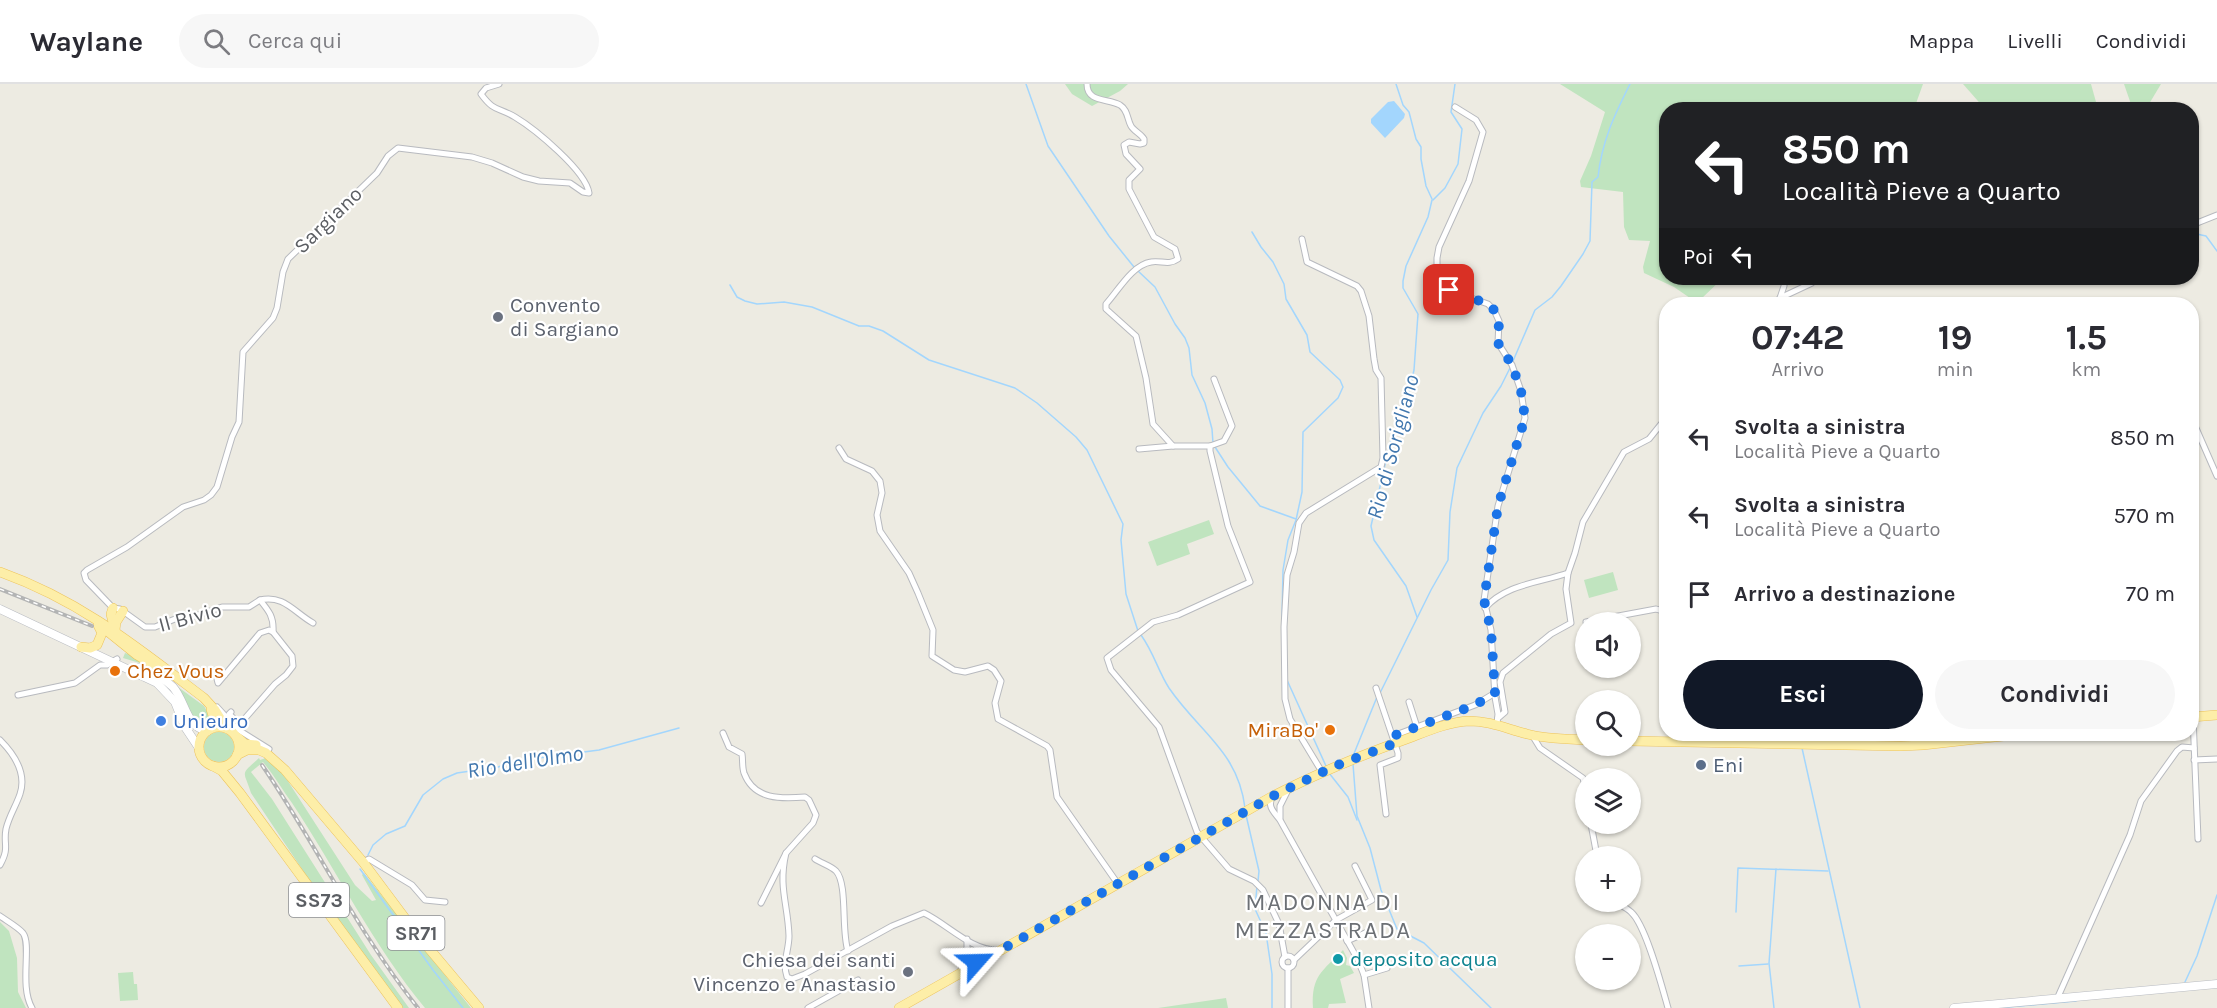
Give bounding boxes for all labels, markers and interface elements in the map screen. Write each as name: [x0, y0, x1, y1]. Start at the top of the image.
search box: [179, 14, 599, 68]
text: Waylane: [30, 25, 143, 58]
icon: search: [200, 25, 233, 58]
text: Cerca qui: [248, 28, 342, 54]
text: Mappa: [1909, 29, 1974, 53]
text: Livelli: [2007, 29, 2063, 53]
text: Condividi: [2096, 29, 2187, 53]
text: 850 m: [1782, 124, 1911, 174]
icon: left: [1683, 126, 1761, 204]
text: Località Pieve a Quarto: [1782, 175, 2061, 207]
street label: Sargiano: [289, 182, 367, 258]
icon: left: [1726, 240, 1759, 273]
text: Poi: [1683, 244, 1714, 270]
pin: [1423, 264, 1474, 315]
icon: arrive: [1432, 273, 1465, 306]
place label: Convento di Sargiano: [510, 293, 619, 341]
marker: Convento di Sargiano: [491, 310, 505, 324]
text: 07:42: [1751, 316, 1845, 358]
text: 19: [1938, 316, 1972, 358]
text: 1.5: [2065, 316, 2107, 358]
text: Arrivo: [1771, 358, 1824, 381]
text: min: [1937, 358, 1973, 381]
text: km: [2071, 358, 2101, 381]
water label: Rio di Sorigliano: [1361, 372, 1425, 522]
text: Svolta a sinistra: [1734, 414, 1906, 440]
icon: left: [1683, 422, 1716, 455]
text: 850 m: [2110, 425, 2175, 451]
text: Località Pieve a Quarto: [1734, 440, 1940, 463]
text: Svolta a sinistra: [1734, 492, 1906, 518]
icon: left: [1683, 500, 1716, 533]
text: 570 m: [2113, 503, 2175, 529]
text: Località Pieve a Quarto: [1734, 518, 1940, 541]
icon: arrive: [1683, 578, 1716, 611]
text: Arrivo a destinazione: [1734, 581, 1955, 607]
text: 70 m: [2126, 581, 2175, 607]
street label: Il Bivio: [156, 597, 224, 637]
map controls: [1575, 612, 1641, 990]
button: sound: [1575, 612, 1641, 678]
place label: Chez Vous: [127, 659, 225, 683]
button: Esci: [1683, 660, 1923, 729]
button: Condividi: [1935, 660, 2175, 729]
marker: Chez Vous: [108, 664, 122, 678]
button: search: [1575, 690, 1641, 756]
place label: Unieuro: [173, 709, 248, 733]
marker: Unieuro: [154, 714, 168, 728]
place label: MiraBo': [1247, 718, 1318, 742]
marker: MiraBo': [1323, 723, 1337, 737]
water label: Rio dell'Olmo: [465, 740, 585, 784]
place label: Eni: [1713, 753, 1744, 777]
marker: Eni: [1694, 758, 1708, 772]
button: layers: [1575, 768, 1641, 834]
button: +: [1575, 846, 1641, 912]
road number: SS73: [289, 883, 349, 917]
district label: MADONNA DI MEZZASTRADA: [1234, 888, 1412, 944]
road number: SR71: [388, 916, 444, 950]
button: −: [1575, 924, 1641, 990]
position arrow: [944, 930, 1008, 994]
place label: deposito acqua: [1350, 947, 1498, 971]
place label: Chiesa dei santi Vincenzo e Anastasio: [693, 948, 896, 996]
marker: deposito acqua: [1331, 952, 1345, 966]
marker: Chiesa dei santi Vincenzo e Anastasio: [901, 965, 915, 979]

